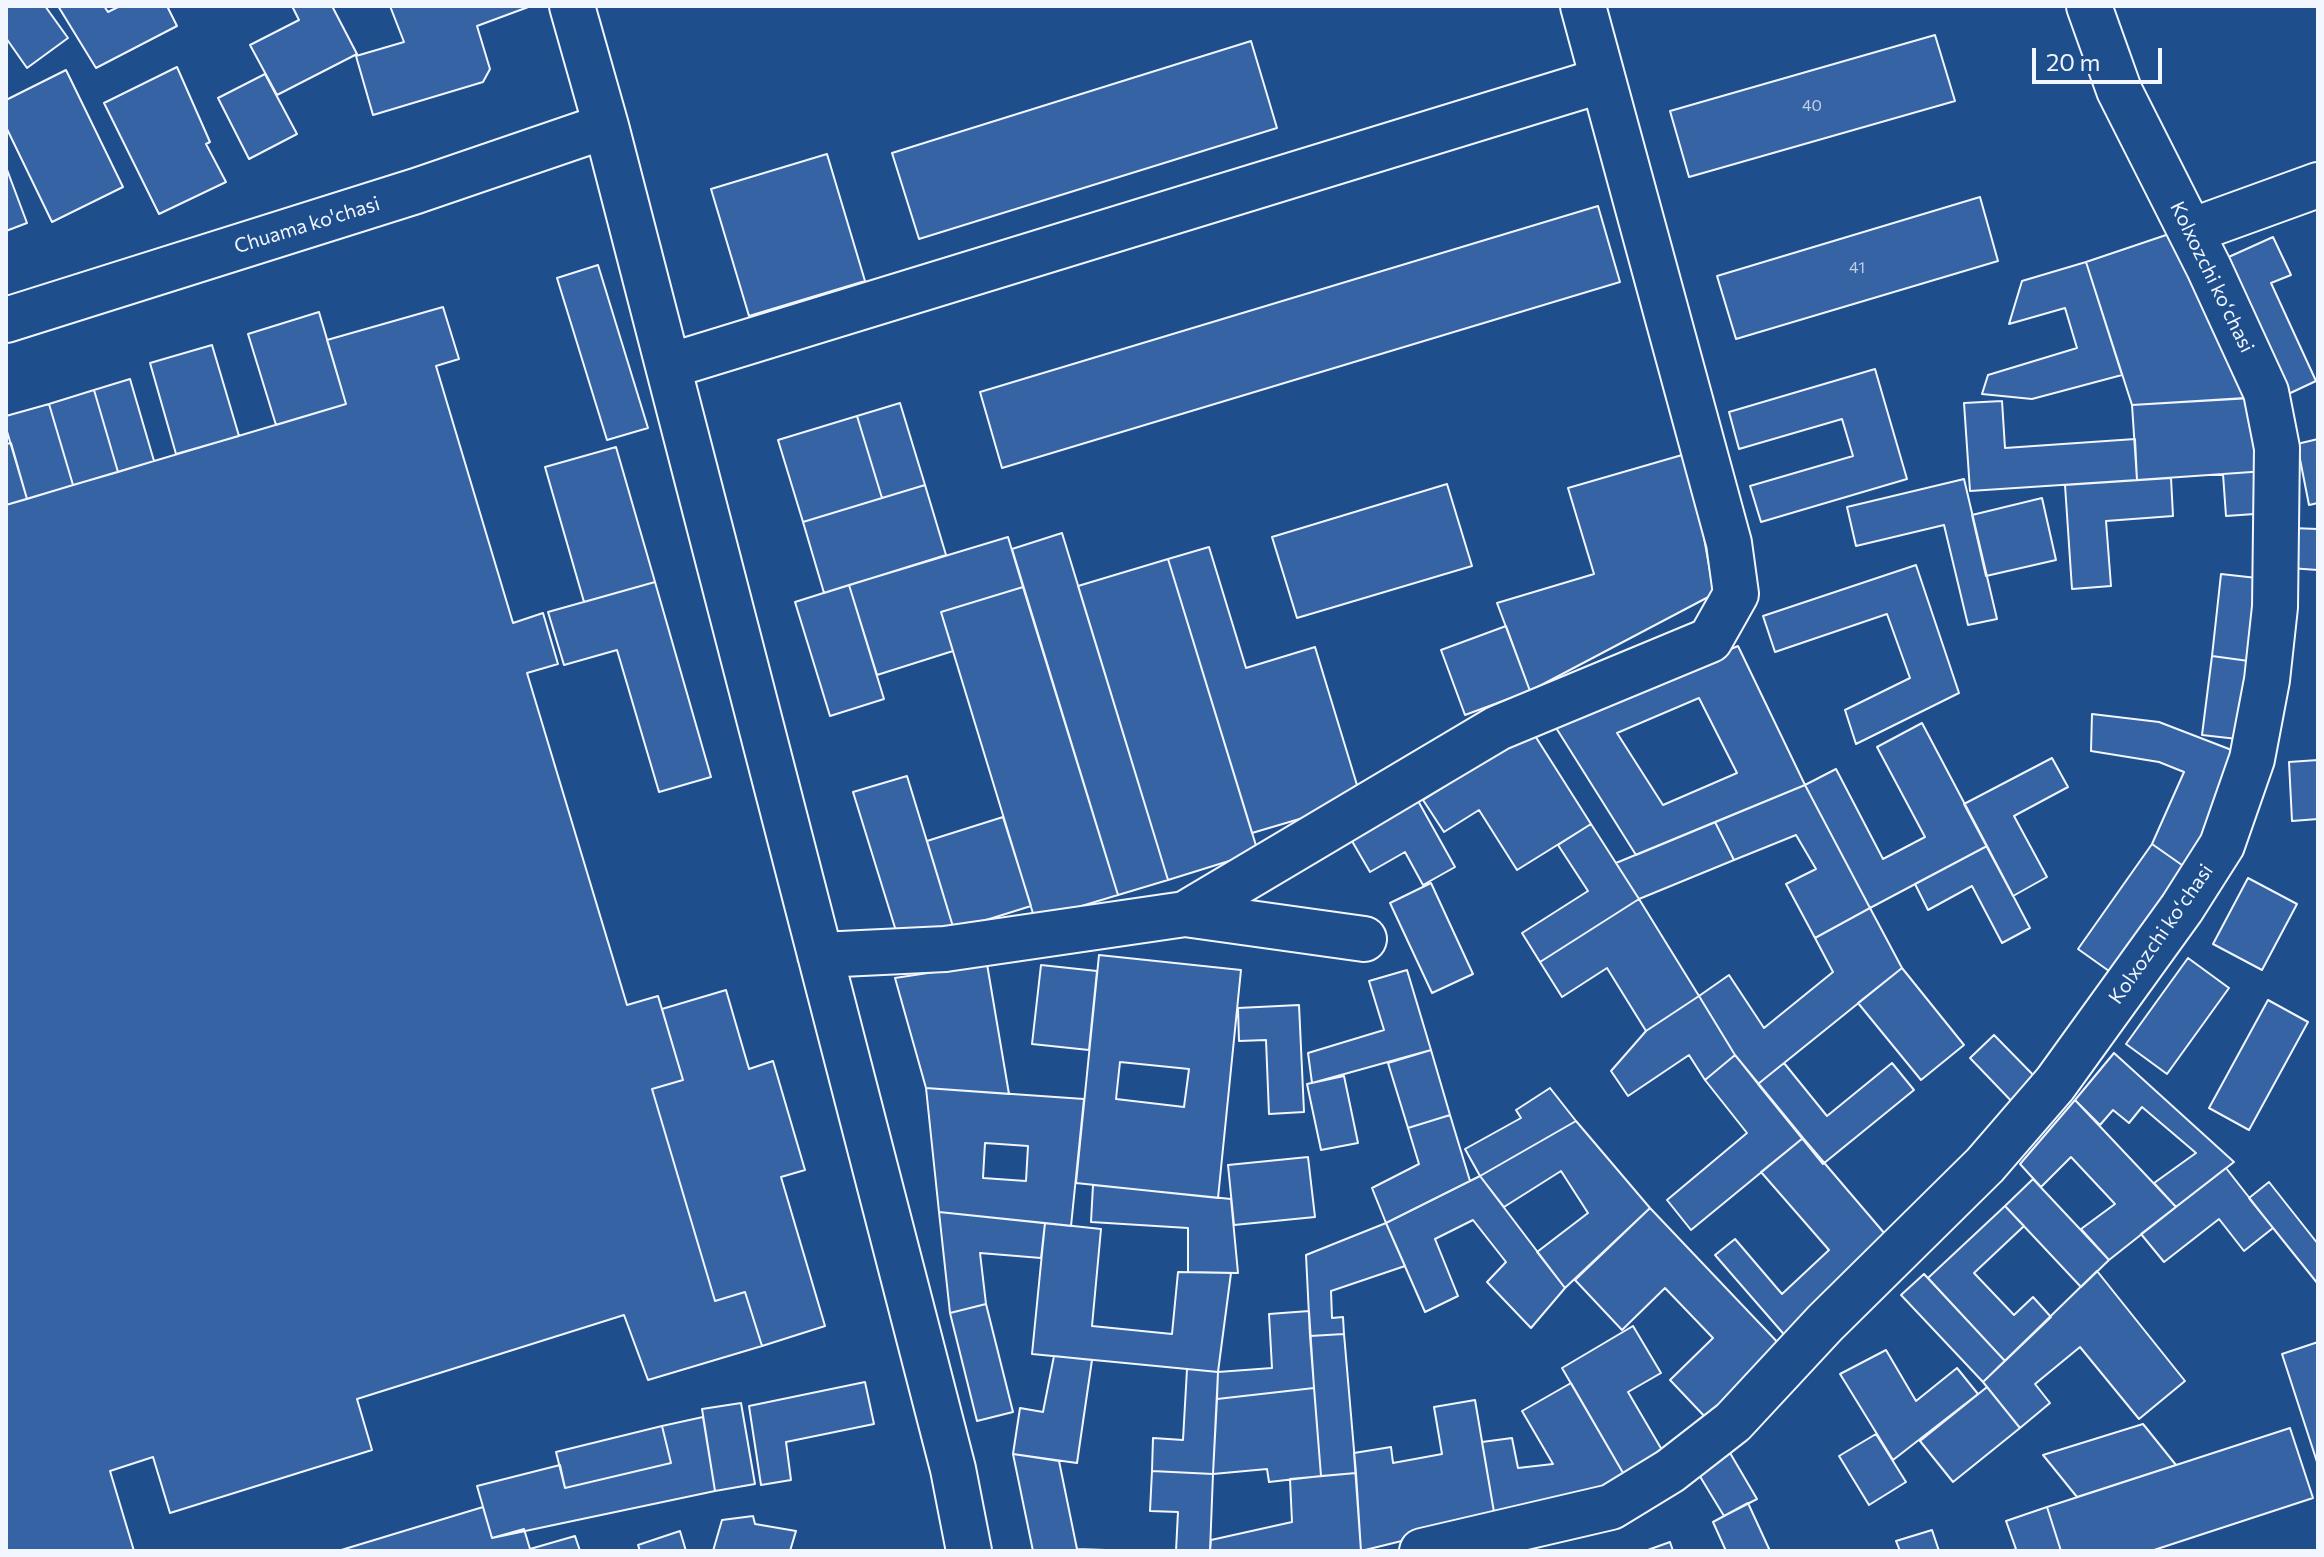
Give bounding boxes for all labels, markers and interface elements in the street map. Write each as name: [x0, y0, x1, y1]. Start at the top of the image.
scale bar: [2036, 32, 2166, 82]
text: 20 m: [2046, 47, 2100, 76]
house number: 40: [1802, 96, 1822, 116]
street label: Chuama ko'chasi: [231, 191, 383, 259]
street label: Kolxozchi koʻchasi: [2165, 198, 2259, 356]
house number: 41: [1849, 258, 1865, 278]
street label: Kolxozchi koʻchasi: [2104, 860, 2218, 1008]

